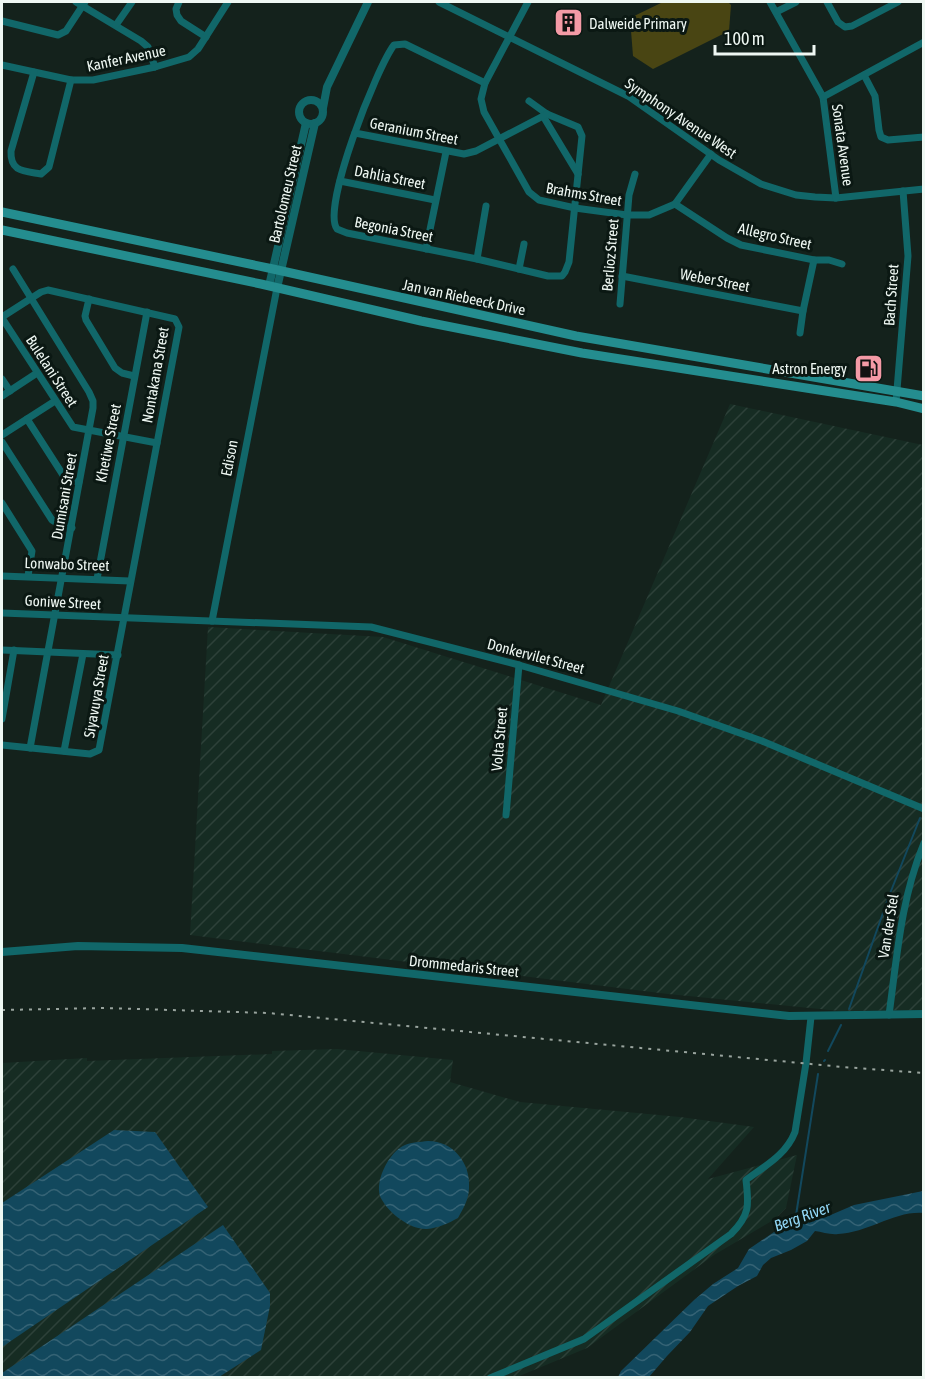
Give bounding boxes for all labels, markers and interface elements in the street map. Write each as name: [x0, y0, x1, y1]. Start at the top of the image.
building icon: Dalweide Primary: [552, 7, 584, 39]
place label: Dalweide Primary: [589, 15, 687, 32]
scale bar: [715, 18, 814, 56]
text: 100 m: [724, 28, 765, 49]
street label: Kanfer Avenue: [85, 41, 167, 75]
street label: Symphony Avenue West: [622, 74, 740, 162]
street label: Sonata Avenue: [829, 103, 857, 187]
street label: Geranium Street: [368, 114, 460, 148]
street label: Bartolomeu Street: [265, 143, 305, 245]
street label: Dahlia Street: [353, 162, 427, 192]
street label: Brahms Street: [545, 179, 623, 209]
street label: Begonia Street: [353, 213, 435, 245]
street label: Berlioz Street: [598, 218, 622, 292]
street label: Allegro Street: [737, 219, 813, 253]
street label: Bach Street: [880, 264, 902, 326]
street label: Weber Street: [679, 265, 751, 295]
street label: Jan van Riebeeck Drive: [401, 276, 527, 318]
street label: Nontakana Street: [138, 326, 172, 424]
street label: Bulelani Street: [23, 332, 81, 410]
fuel station icon: Astron Energy: [852, 352, 884, 384]
place label: Astron Energy: [772, 360, 847, 377]
street label: Khetiwe Street: [92, 402, 124, 484]
street label: Edison: [217, 438, 241, 478]
street label: Dumisani Street: [48, 451, 80, 541]
street label: Lonwabo Street: [24, 554, 110, 574]
street label: Goniwe Street: [24, 592, 102, 612]
street label: Donkervilet Street: [486, 635, 586, 677]
street label: Siyavuya Street: [80, 653, 112, 739]
street label: Volta Street: [488, 706, 510, 772]
street label: Van der Stel: [875, 893, 901, 959]
street label: Drommedaris Street: [408, 952, 520, 980]
water label: Berg River: [771, 1197, 834, 1235]

